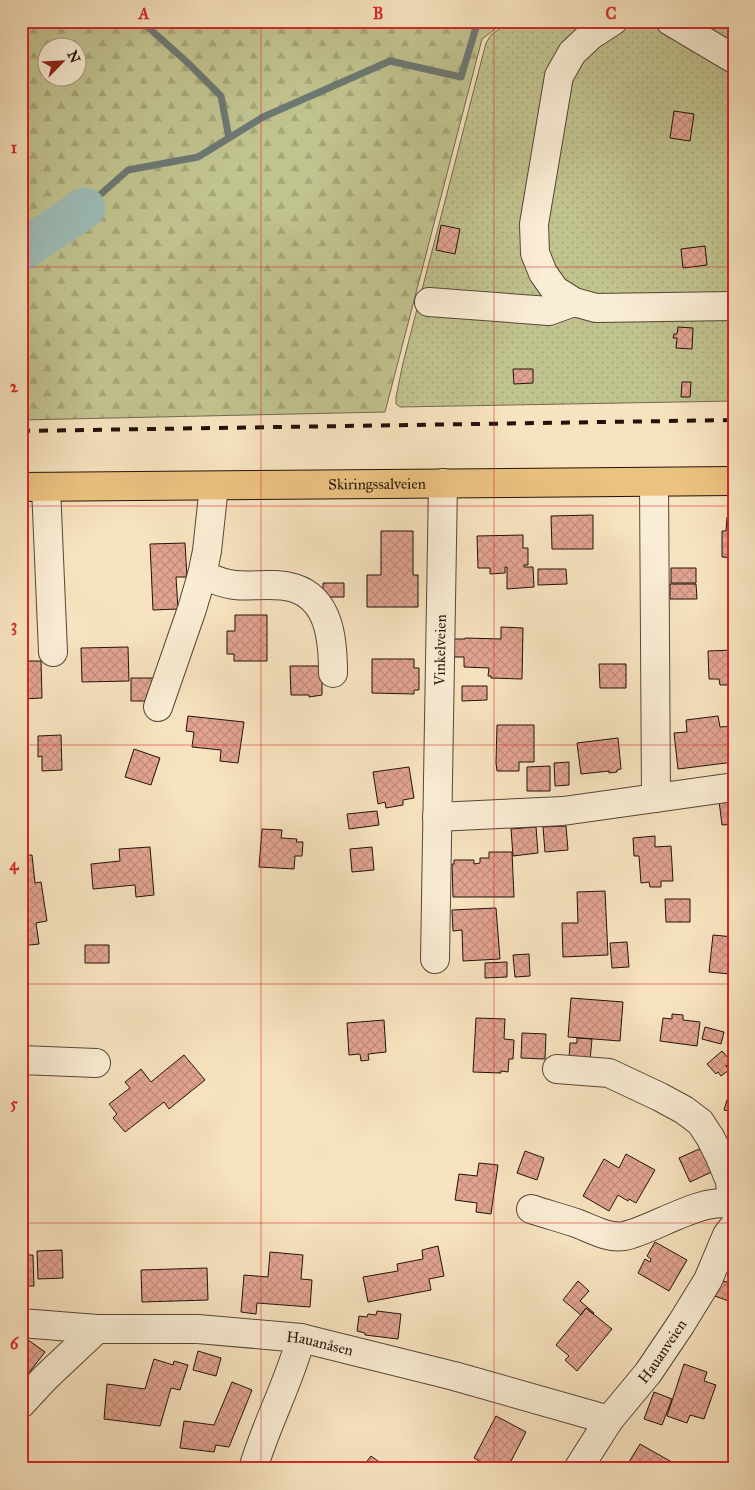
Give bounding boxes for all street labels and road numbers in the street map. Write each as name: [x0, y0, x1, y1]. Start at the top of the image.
street label: Skiringssalveien: [328, 475, 426, 493]
street label: Vinkelveien: [431, 614, 450, 687]
street label: Hauanveien: [634, 1316, 690, 1387]
street label: Hauanåsen: [286, 1328, 355, 1360]

